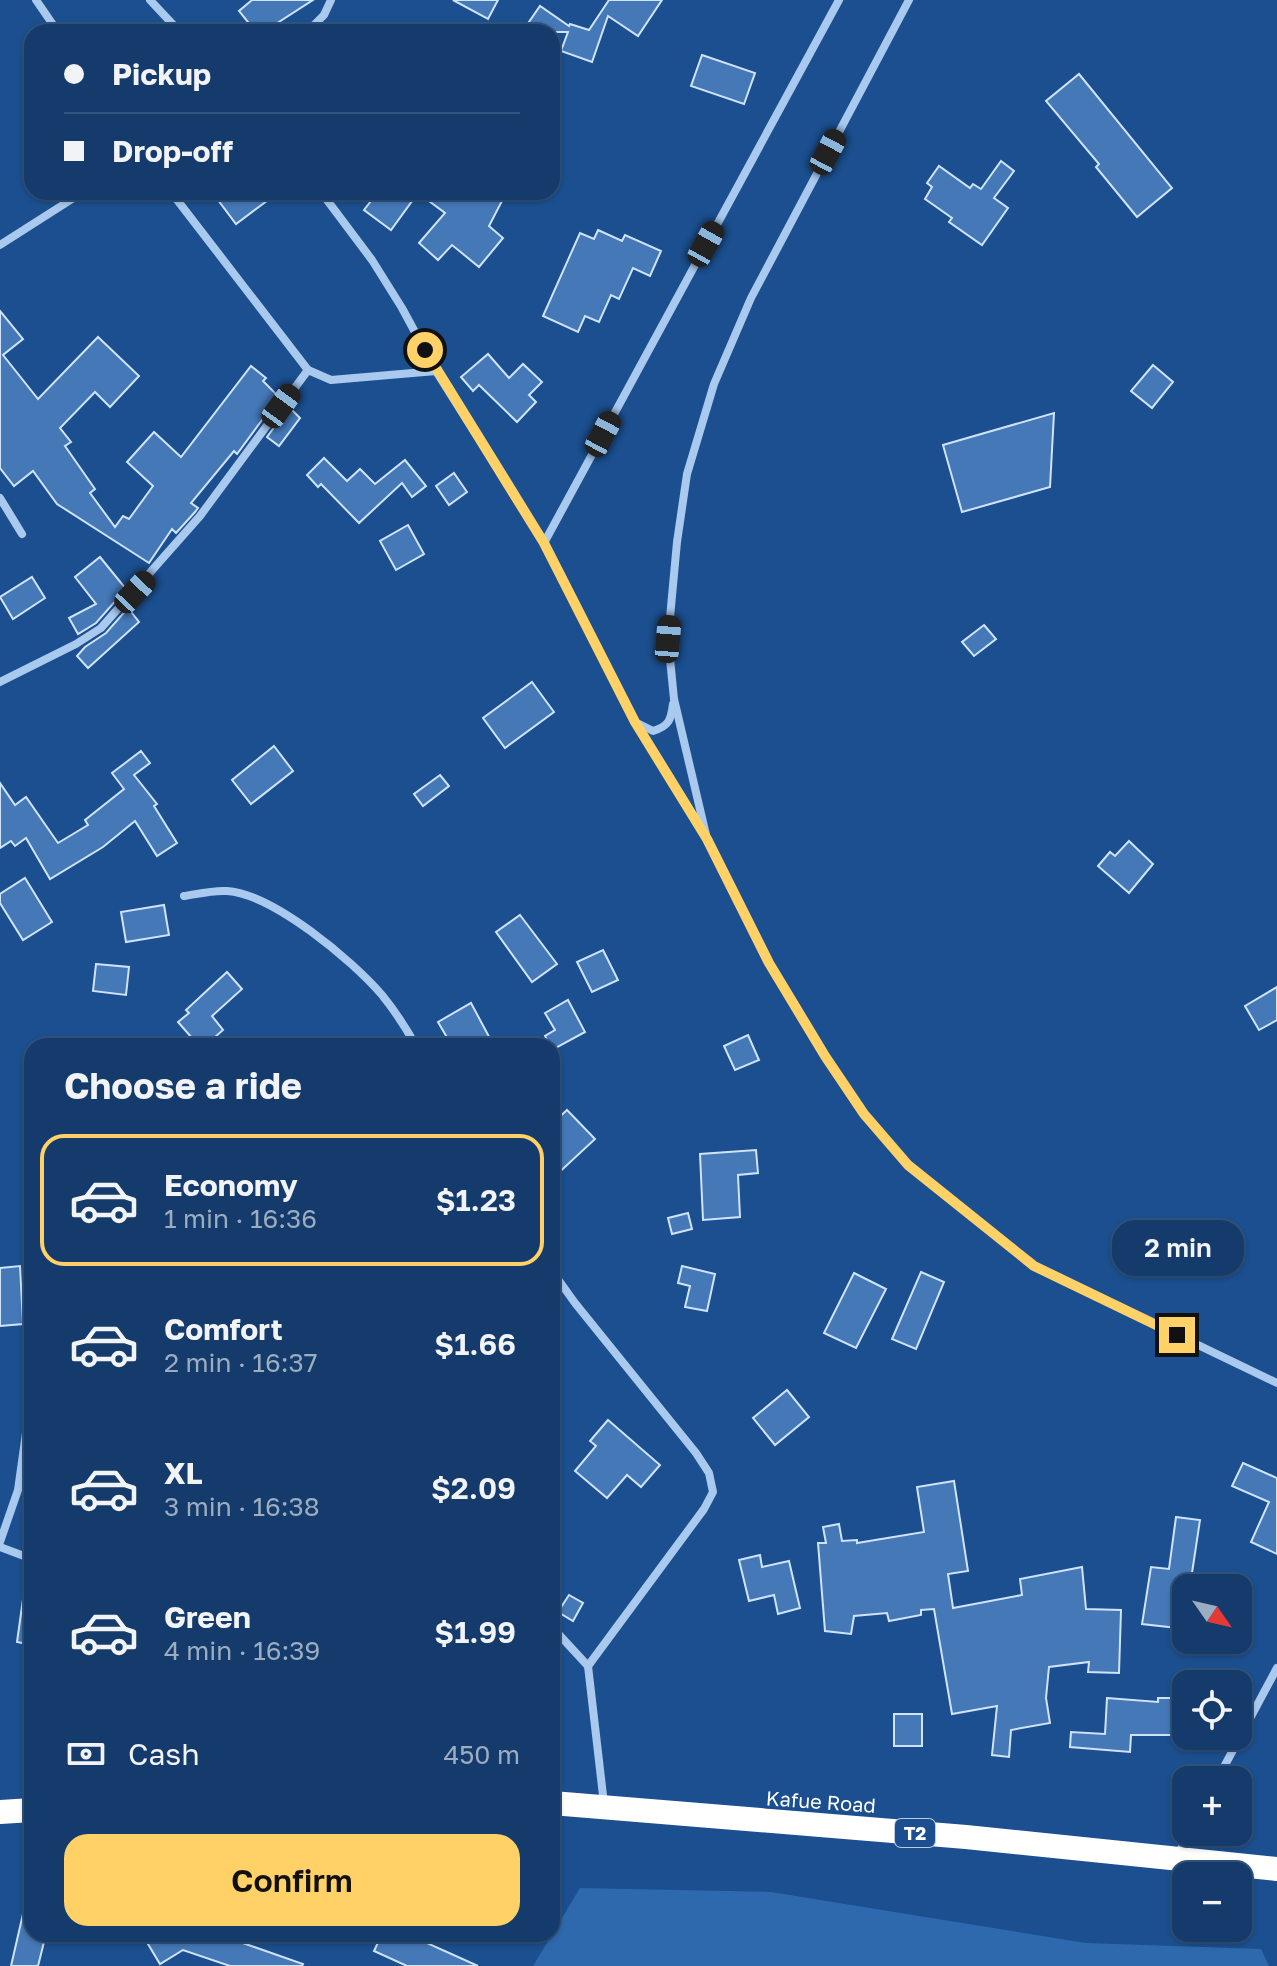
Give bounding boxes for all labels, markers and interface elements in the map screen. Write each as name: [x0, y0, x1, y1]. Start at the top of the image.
text: Pickup: [112, 56, 211, 92]
car: [806, 125, 850, 179]
text: Drop-off: [112, 133, 233, 169]
car: [684, 217, 728, 271]
route start: [407, 332, 443, 368]
car: [257, 380, 305, 432]
car: [581, 407, 625, 461]
car: [110, 566, 160, 618]
car: [654, 614, 682, 664]
text: Choose a ride: [64, 1064, 302, 1107]
icon: car: [68, 1164, 140, 1236]
text: Economy: [164, 1167, 298, 1203]
text: $1.23: [436, 1182, 516, 1218]
text: 1 min · 16:36: [164, 1203, 317, 1234]
callout: 2 min: [1111, 1219, 1243, 1275]
text: 2 min: [1144, 1232, 1212, 1263]
icon: car: [68, 1308, 140, 1380]
text: Comfort: [164, 1311, 283, 1347]
route end: [1159, 1317, 1195, 1353]
text: $1.66: [434, 1326, 516, 1362]
text: 2 min · 16:37: [164, 1347, 317, 1378]
icon: car: [68, 1452, 140, 1524]
text: XL: [164, 1455, 203, 1491]
text: $2.09: [431, 1470, 516, 1506]
text: 3 min · 16:38: [164, 1491, 320, 1522]
north arrow: [1172, 1574, 1252, 1654]
map controls: [1172, 1574, 1252, 1942]
icon: car: [68, 1596, 140, 1668]
text: Green: [164, 1599, 251, 1635]
text: $1.99: [434, 1614, 516, 1650]
text: 4 min · 16:39: [164, 1635, 320, 1666]
button: locate: [1172, 1670, 1252, 1750]
icon: cash: [64, 1732, 108, 1776]
text: Cash: [128, 1736, 200, 1772]
text: 450 m: [443, 1739, 520, 1770]
button: +: [1172, 1766, 1252, 1846]
street label: Kafue Road: [765, 1785, 877, 1817]
road number: T2: [895, 1819, 935, 1847]
button: Confirm: [64, 1834, 520, 1926]
button: −: [1172, 1862, 1252, 1942]

